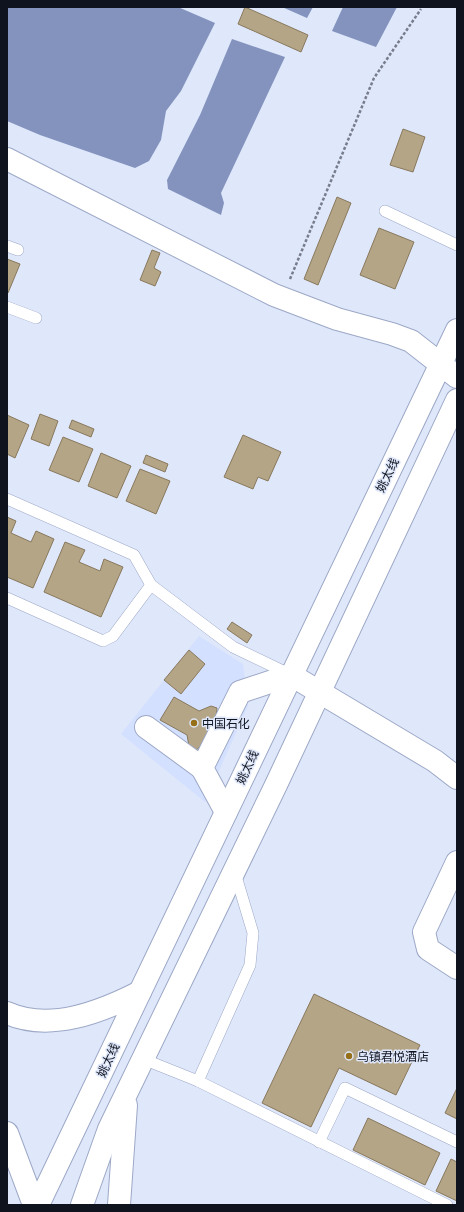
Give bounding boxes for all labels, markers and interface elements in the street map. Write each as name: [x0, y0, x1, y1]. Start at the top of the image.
street label: 姚太线: [372, 456, 402, 494]
place label: 中国石化: [202, 716, 250, 731]
marker: 中国石化: [189, 718, 199, 728]
street label: 姚太线: [233, 748, 261, 786]
street label: 姚太线: [94, 1041, 122, 1079]
place label: 乌镇君悦酒店: [357, 1049, 429, 1064]
marker: 乌镇君悦酒店: [344, 1051, 354, 1061]

